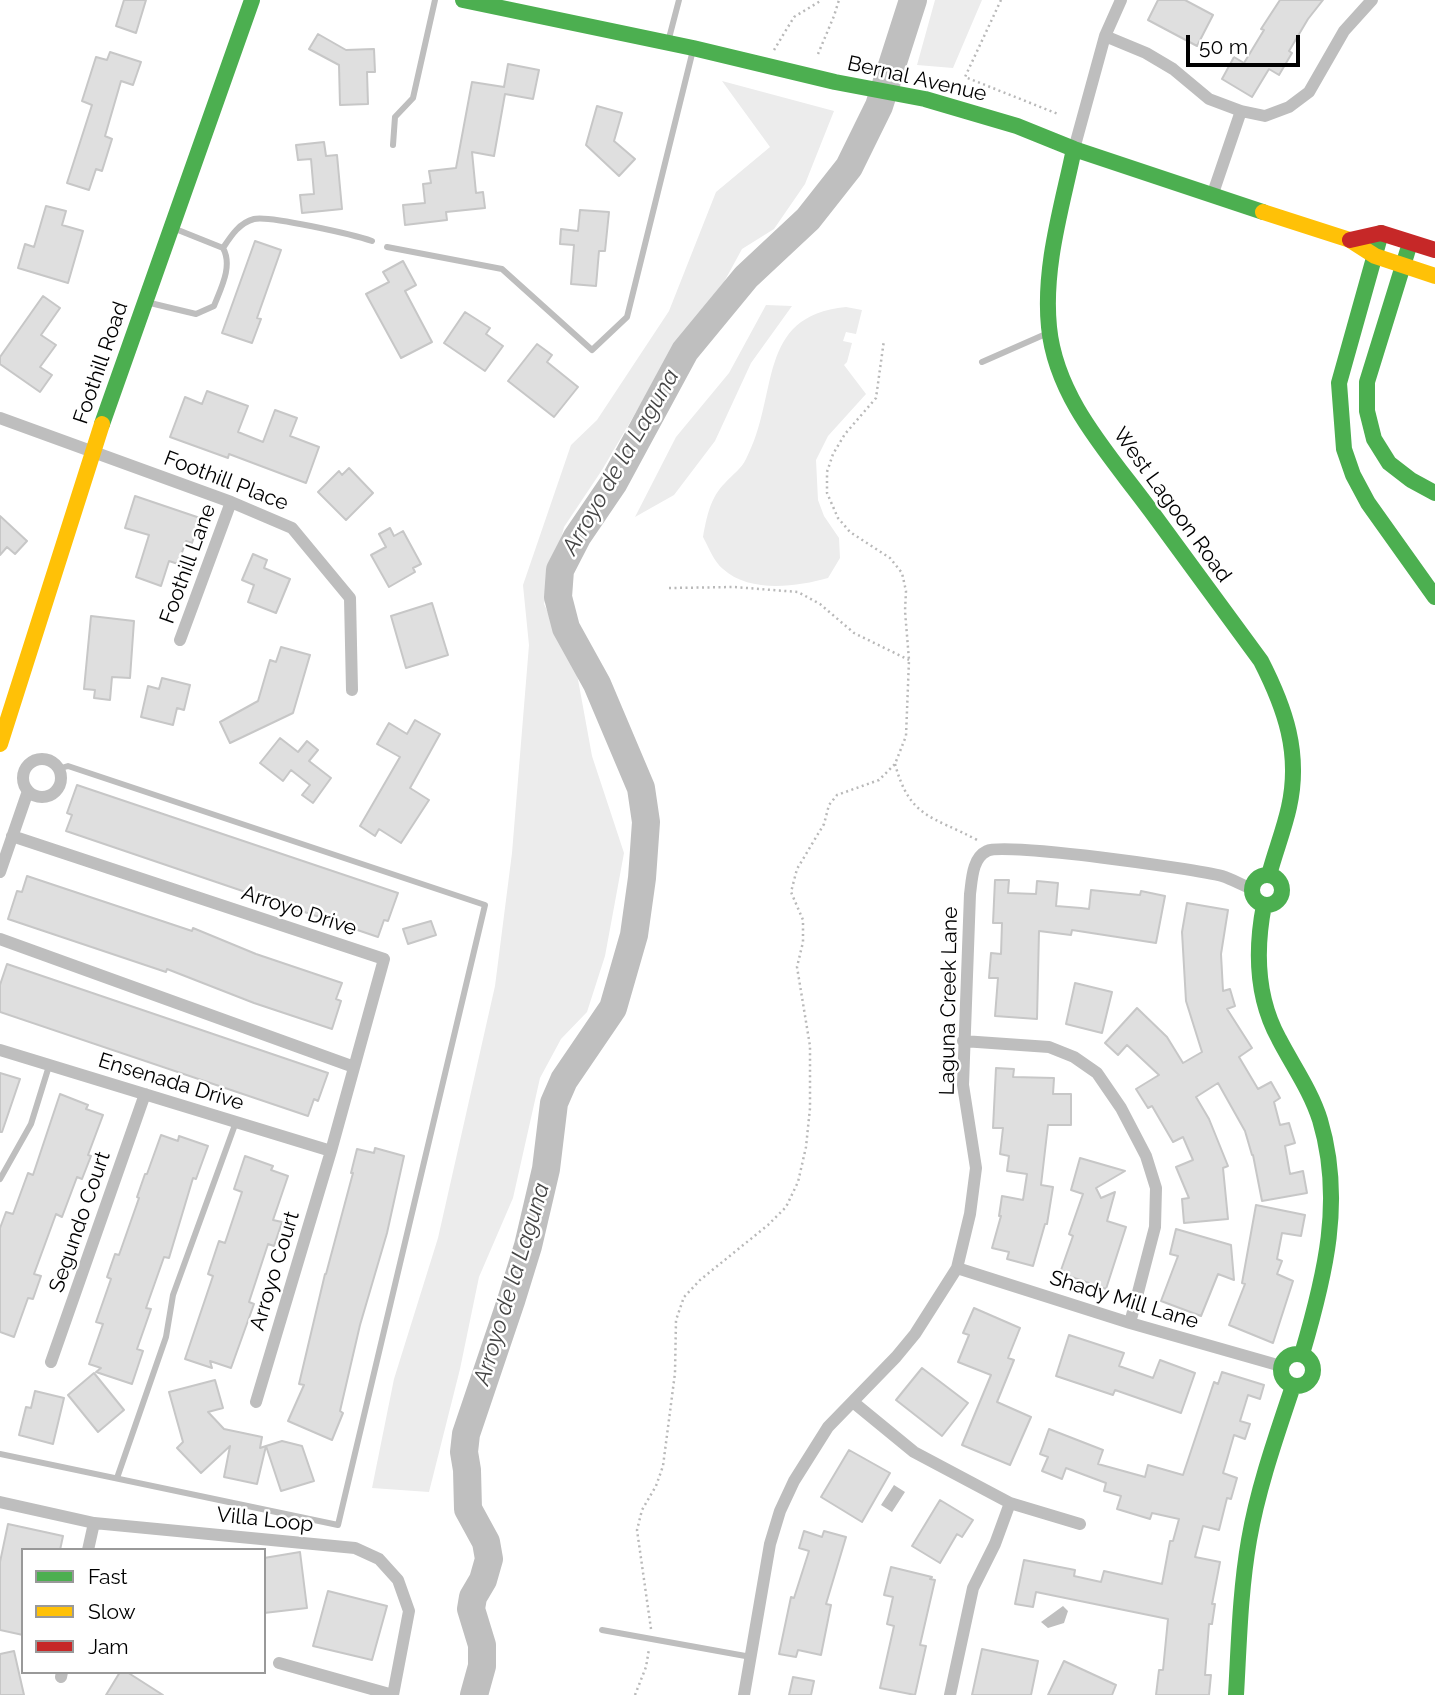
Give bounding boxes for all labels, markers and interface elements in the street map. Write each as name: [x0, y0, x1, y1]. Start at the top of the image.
scale bar: [1190, 21, 1304, 65]
text: 50 m: [1199, 34, 1248, 59]
street label: Bernal Avenue: [845, 51, 989, 107]
street label: Foothill Road: [68, 299, 134, 427]
water label: Arroyo de la Laguna: [557, 364, 685, 560]
street label: West Lagoon Road: [1107, 423, 1237, 587]
street label: Foothill Place: [160, 446, 292, 516]
street label: Foothill Lane: [155, 501, 221, 627]
street label: Arroyo Drive: [238, 881, 360, 941]
street label: Laguna Creek Lane: [935, 906, 963, 1096]
street label: Ensenada Drive: [95, 1048, 247, 1116]
street label: Segundo Court: [44, 1148, 116, 1296]
water label: Arroyo de la Laguna: [468, 1180, 556, 1388]
street label: Arroyo Court: [245, 1208, 305, 1334]
street label: Shady Mill Lane: [1047, 1265, 1201, 1335]
street label: Villa Loop: [215, 1502, 315, 1538]
legend: [21, 1548, 266, 1674]
text: Fast: [88, 1564, 128, 1589]
text: Slow: [88, 1599, 136, 1624]
text: Jam: [88, 1634, 129, 1659]

